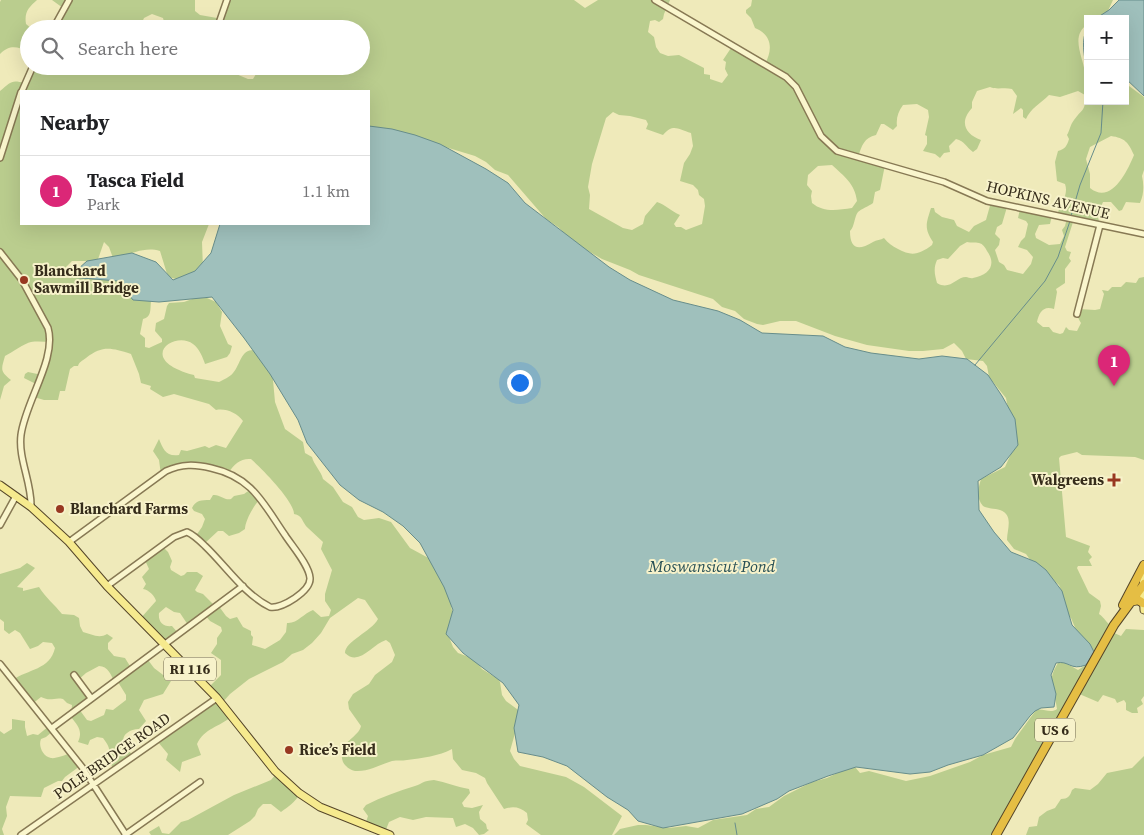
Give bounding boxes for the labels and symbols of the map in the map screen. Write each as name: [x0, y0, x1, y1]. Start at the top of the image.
street label: HOPKINS AVENUE: [984, 175, 1112, 224]
place label: Blanchard Sawmill Bridge: [34, 260, 139, 298]
marker: Blanchard Sawmill Bridge: [18, 274, 30, 286]
pin: 1: [1098, 345, 1130, 386]
your location: [507, 370, 533, 396]
place label: Walgreens: [1031, 469, 1104, 490]
marker: Walgreens: [1108, 474, 1120, 486]
place label: Blanchard Farms: [70, 498, 188, 519]
marker: Blanchard Farms: [54, 503, 66, 515]
water label: Moswansicut Pond: [648, 555, 776, 577]
road number: RI 116: [164, 658, 216, 681]
street label: POLE BRIDGE ROAD: [49, 707, 174, 804]
road number: US 6: [1035, 718, 1075, 742]
place label: Rice’s Field: [299, 739, 376, 760]
marker: Rice’s Field: [283, 744, 295, 756]

